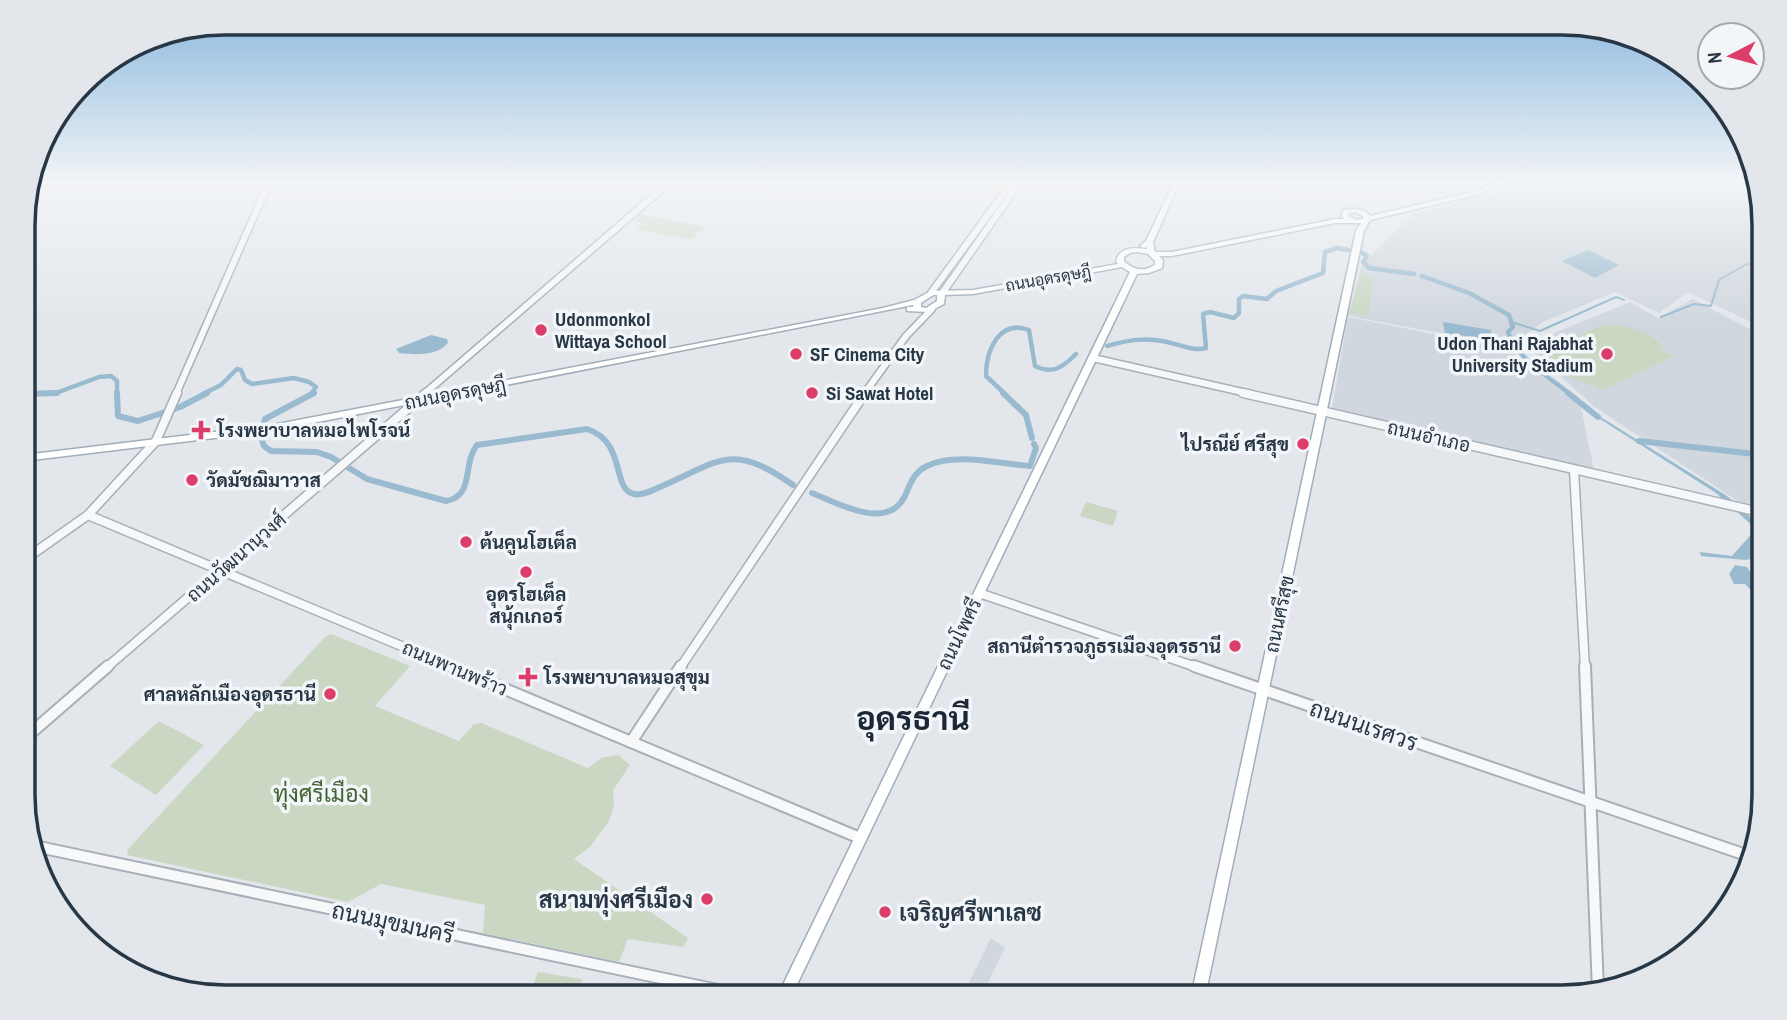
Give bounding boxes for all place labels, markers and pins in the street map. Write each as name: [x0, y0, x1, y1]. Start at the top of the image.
place label: Udonmonkol Wittaya School: [555, 306, 667, 354]
marker: Udonmonkol Wittaya School: [533, 322, 549, 338]
place label: Udon Thani Rajabhat University Stadium: [1437, 330, 1593, 378]
place label: SF Cinema City: [810, 341, 925, 367]
marker: SF Cinema City: [788, 346, 804, 362]
marker: Udon Thani Rajabhat University Stadium: [1599, 346, 1615, 362]
place label: Si Sawat Hotel: [826, 380, 933, 406]
marker: Si Sawat Hotel: [804, 385, 820, 401]
place label: โรงพยาบาลหมอไพโรจน์: [216, 417, 411, 443]
marker: โรงพยาบาลหมอไพโรจน์: [191, 420, 211, 440]
place label: ไปรณีย์ ศรีสุข: [1179, 431, 1289, 459]
marker: ไปรณีย์ ศรีสุข: [1295, 436, 1311, 452]
place label: วัดมัชฌิมาวาส: [206, 467, 321, 493]
marker: วัดมัชฌิมาวาส: [184, 472, 200, 488]
place label: ต้นคูนโฮเต็ล: [480, 529, 577, 556]
marker: ต้นคูนโฮเต็ล: [458, 534, 474, 550]
marker: อุดรโฮเต็ล สนุ้กเกอร์: [518, 564, 534, 580]
place label: อุดรโฮเต็ล สนุ้กเกอร์: [486, 581, 566, 631]
place label: สถานีตำรวจภูธรเมืองอุดรธานี: [987, 633, 1221, 661]
marker: สถานีตำรวจภูธรเมืองอุดรธานี: [1227, 638, 1243, 654]
place label: โรงพยาบาลหมอสุขุม: [543, 664, 710, 692]
marker: โรงพยาบาลหมอสุขุม: [518, 667, 538, 687]
place label: ศาลหลักเมืองอุดรธานี: [144, 681, 316, 709]
marker: ศาลหลักเมืองอุดรธานี: [322, 686, 338, 702]
place label: สนามทุ่งศรีเมือง: [539, 884, 693, 917]
marker: สนามทุ่งศรีเมือง: [699, 891, 715, 907]
place label: เจริญศรีพาเลซ: [899, 897, 1042, 928]
marker: เจริญศรีพาเลซ: [877, 904, 893, 920]

